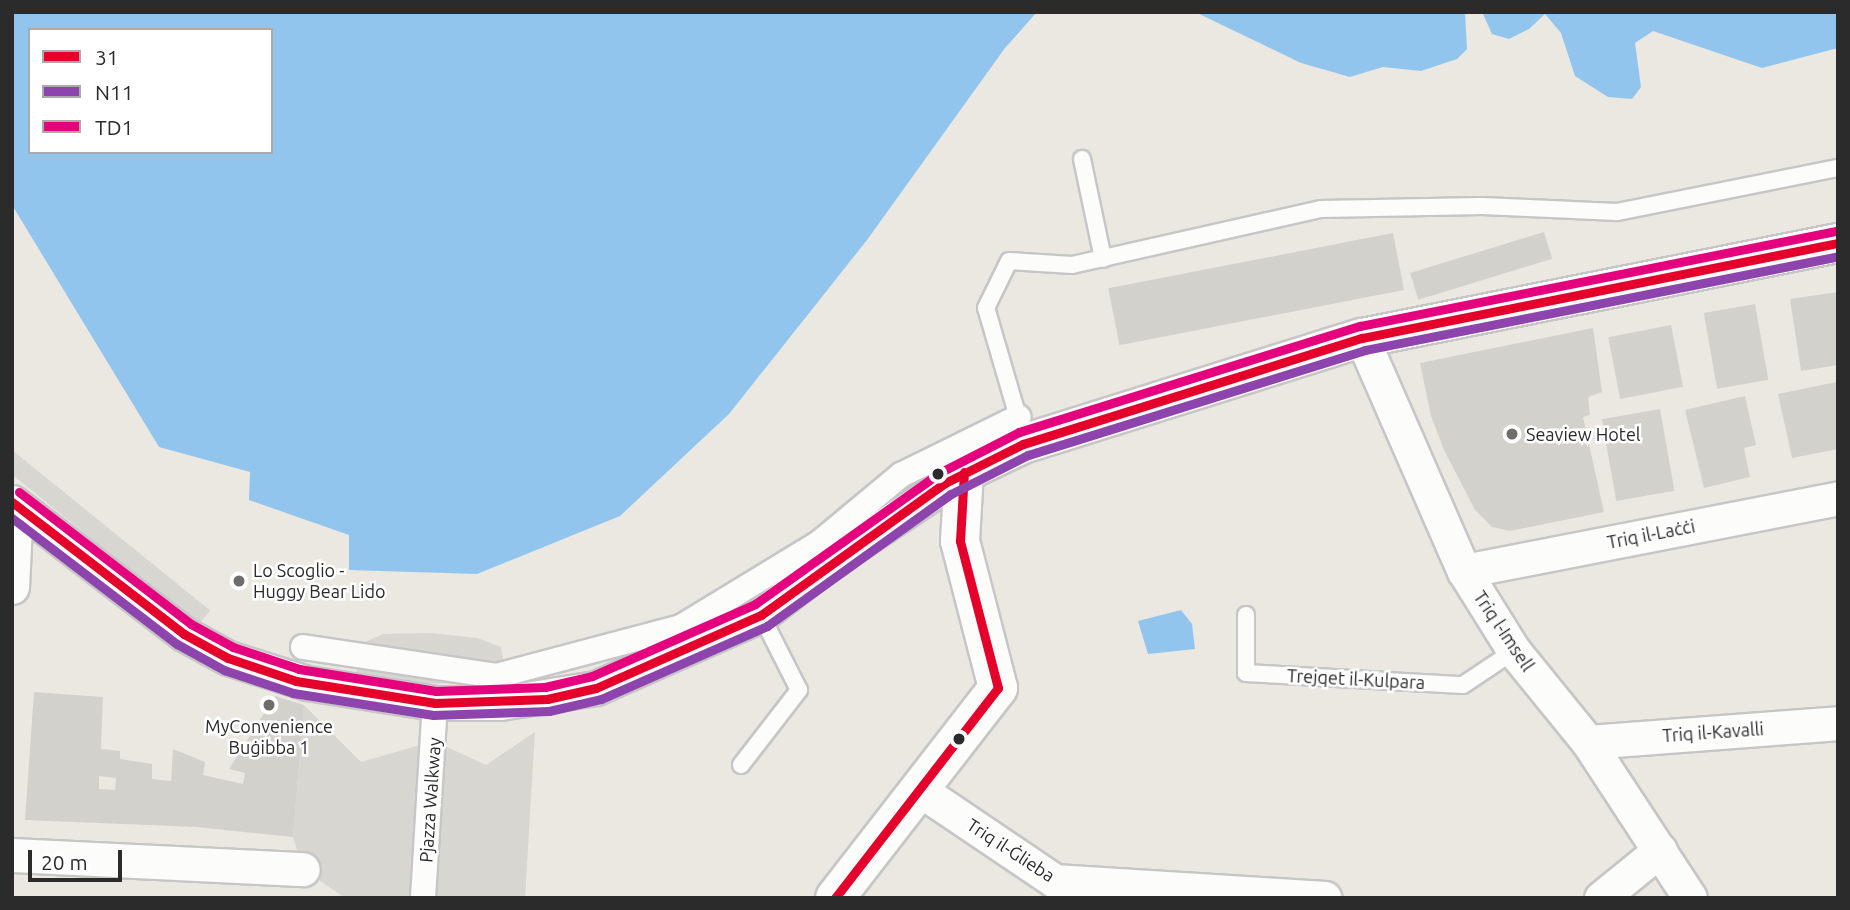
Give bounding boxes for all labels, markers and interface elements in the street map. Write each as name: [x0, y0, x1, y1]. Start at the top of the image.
legend: [28, 28, 273, 154]
text: 31: [95, 45, 119, 69]
text: N11: [95, 80, 134, 104]
text: TD1: [95, 115, 133, 139]
place label: Seaview Hotel: [1526, 423, 1641, 445]
marker: Seaview Hotel: [1504, 426, 1520, 442]
unlabelled marker: [931, 467, 945, 481]
street label: Triq il-Laċċi: [1605, 515, 1697, 553]
place label: Lo Scoglio - Huggy Bear Lido: [253, 560, 385, 602]
marker: Lo Scoglio - Huggy Bear Lido: [231, 573, 247, 589]
street label: Triq l-Imsell: [1469, 587, 1539, 675]
street label: Trejqet il-Kulpara: [1286, 665, 1426, 693]
marker: MyConvenience Buġibba 1: [261, 697, 277, 713]
place label: MyConvenience Buġibba 1: [205, 716, 333, 758]
street label: Triq il-Kavalli: [1662, 718, 1764, 746]
unlabelled marker: [952, 732, 966, 746]
street label: Pjazza Walkway: [415, 737, 445, 863]
street label: Triq il-Ġlieba: [963, 814, 1059, 886]
scale bar: [32, 836, 126, 880]
text: 20 m: [41, 850, 88, 874]

